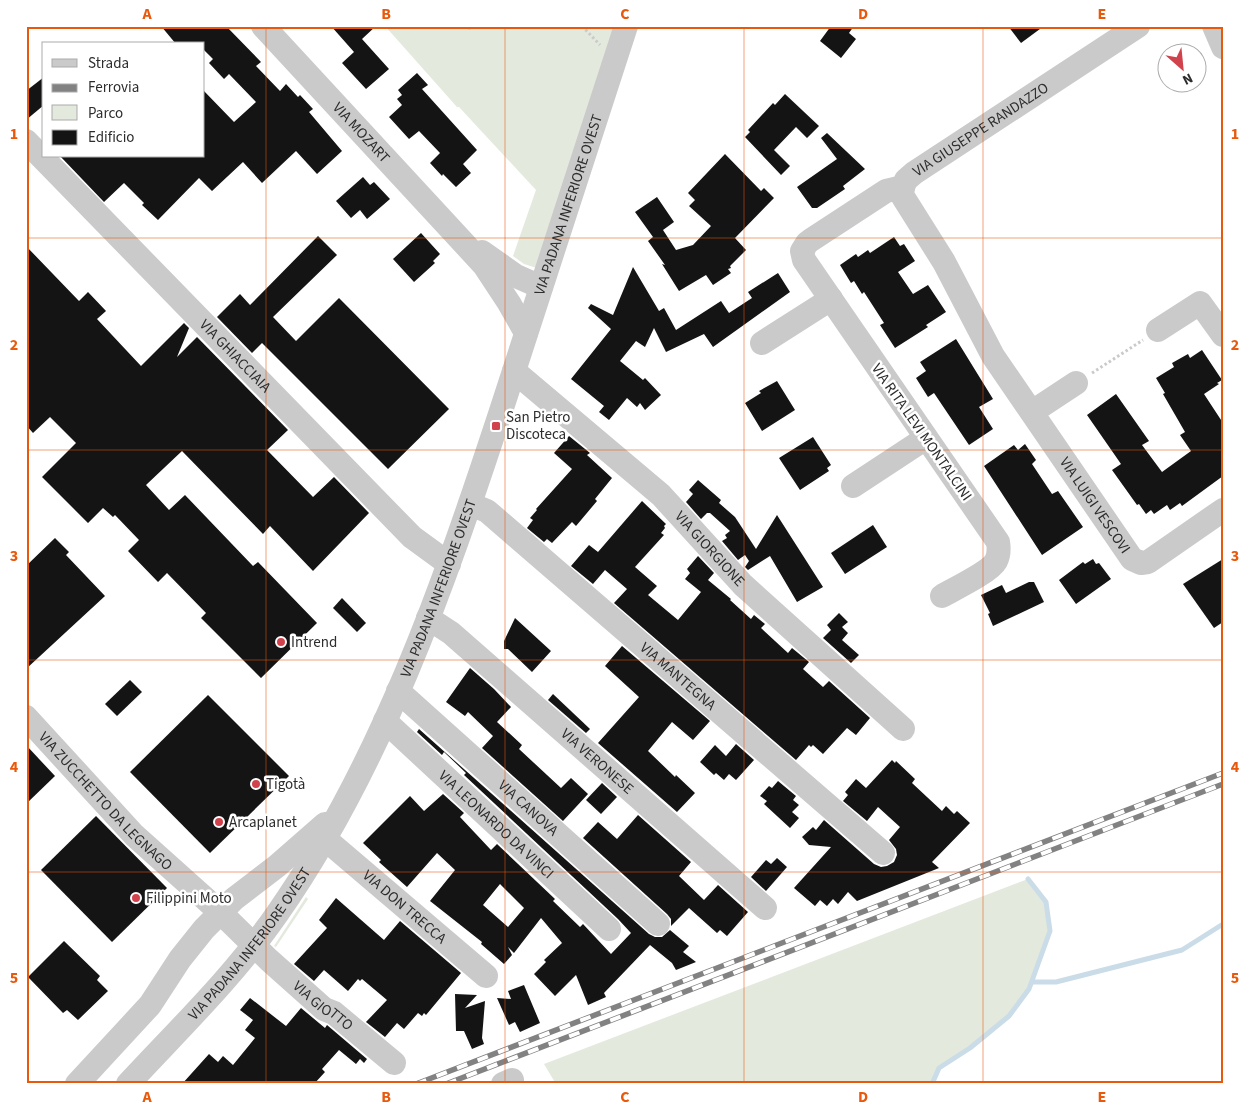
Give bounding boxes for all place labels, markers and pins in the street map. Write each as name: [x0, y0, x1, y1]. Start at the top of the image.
place label: San Pietro Discoteca: [506, 407, 571, 445]
marker: San Pietro Discoteca: [490, 420, 502, 432]
place label: Intrend: [291, 632, 337, 653]
marker: Intrend: [275, 636, 287, 648]
place label: Tigotà: [266, 774, 305, 795]
marker: Tigotà: [250, 778, 262, 790]
place label: Arcaplanet: [229, 812, 297, 833]
marker: Arcaplanet: [213, 816, 225, 828]
place label: Filippini Moto: [146, 888, 232, 909]
marker: Filippini Moto: [130, 892, 142, 904]

